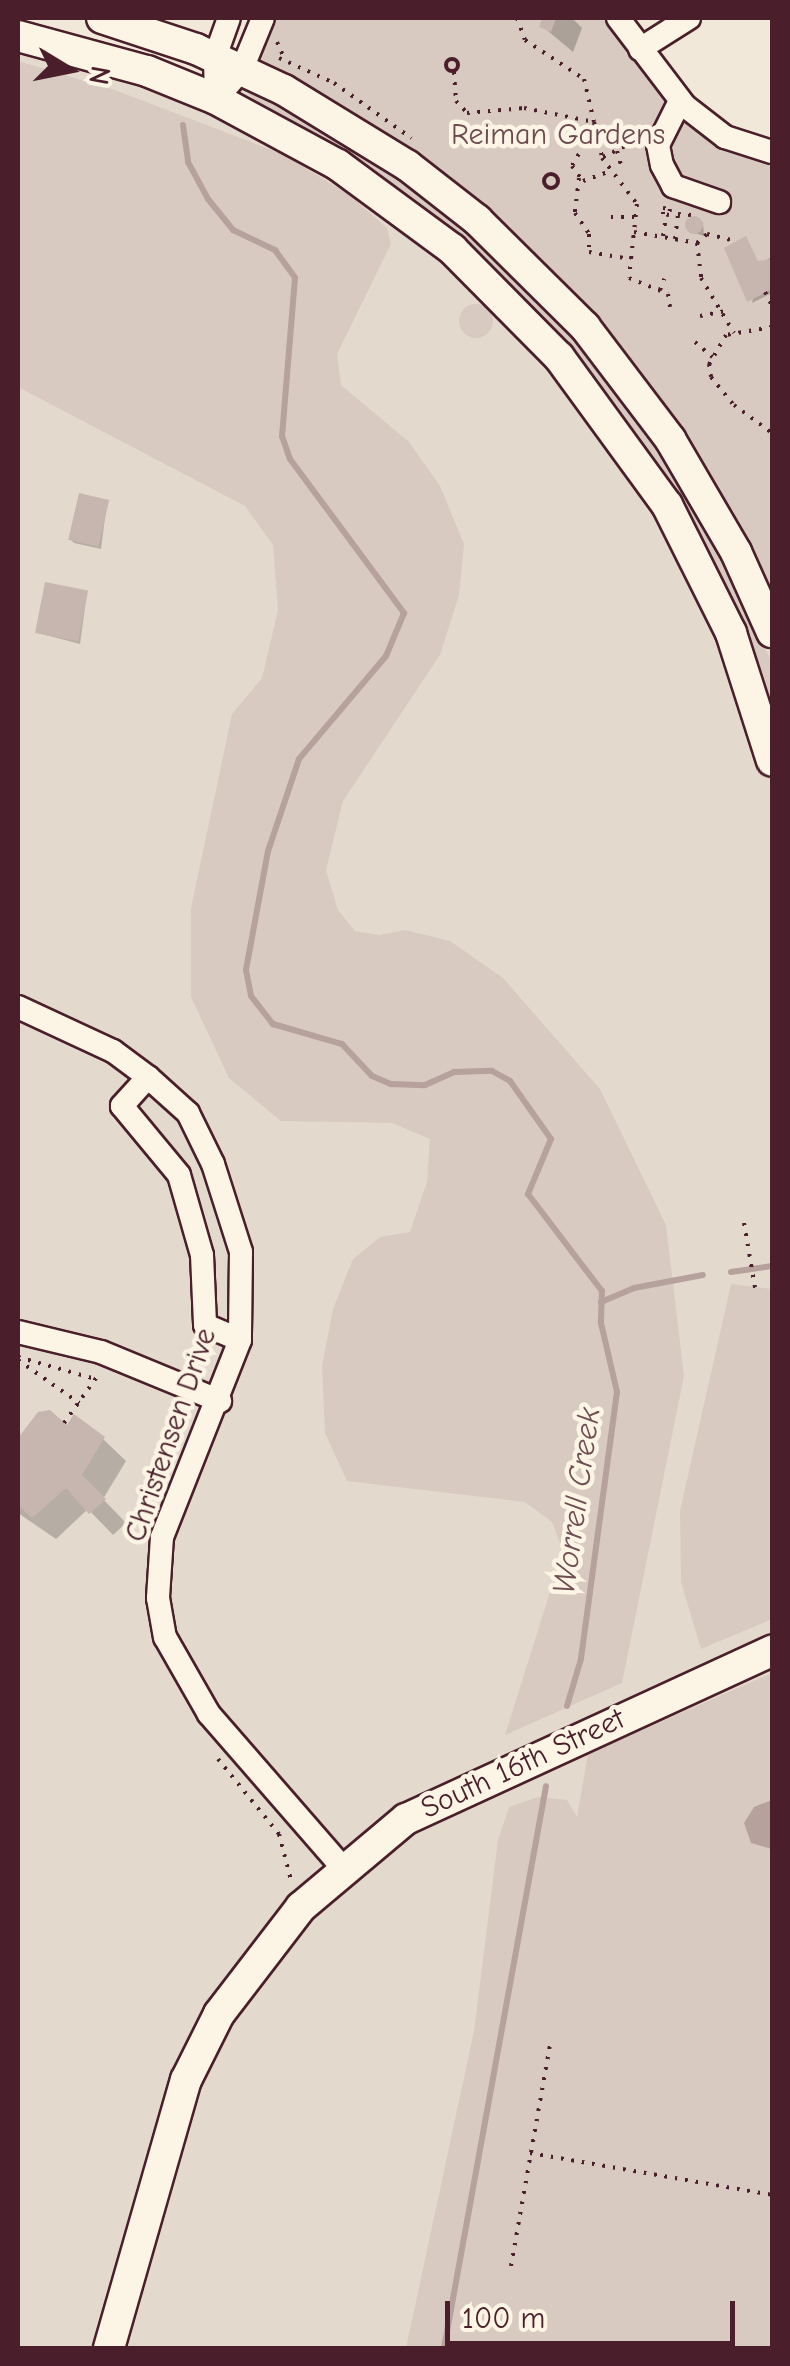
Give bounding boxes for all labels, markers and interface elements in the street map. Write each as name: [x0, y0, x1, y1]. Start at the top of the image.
north arrow: [20, 20, 120, 120]
text: N: [82, 63, 117, 87]
park label: Reiman Gardens: [451, 117, 665, 153]
street label: Christensen Drive: [118, 1323, 224, 1547]
water label: Worrell Creek: [545, 1405, 609, 1597]
street label: South 16th Street: [416, 1701, 630, 1827]
scale bar: [450, 2281, 740, 2343]
text: 100 m: [462, 2301, 545, 2336]

